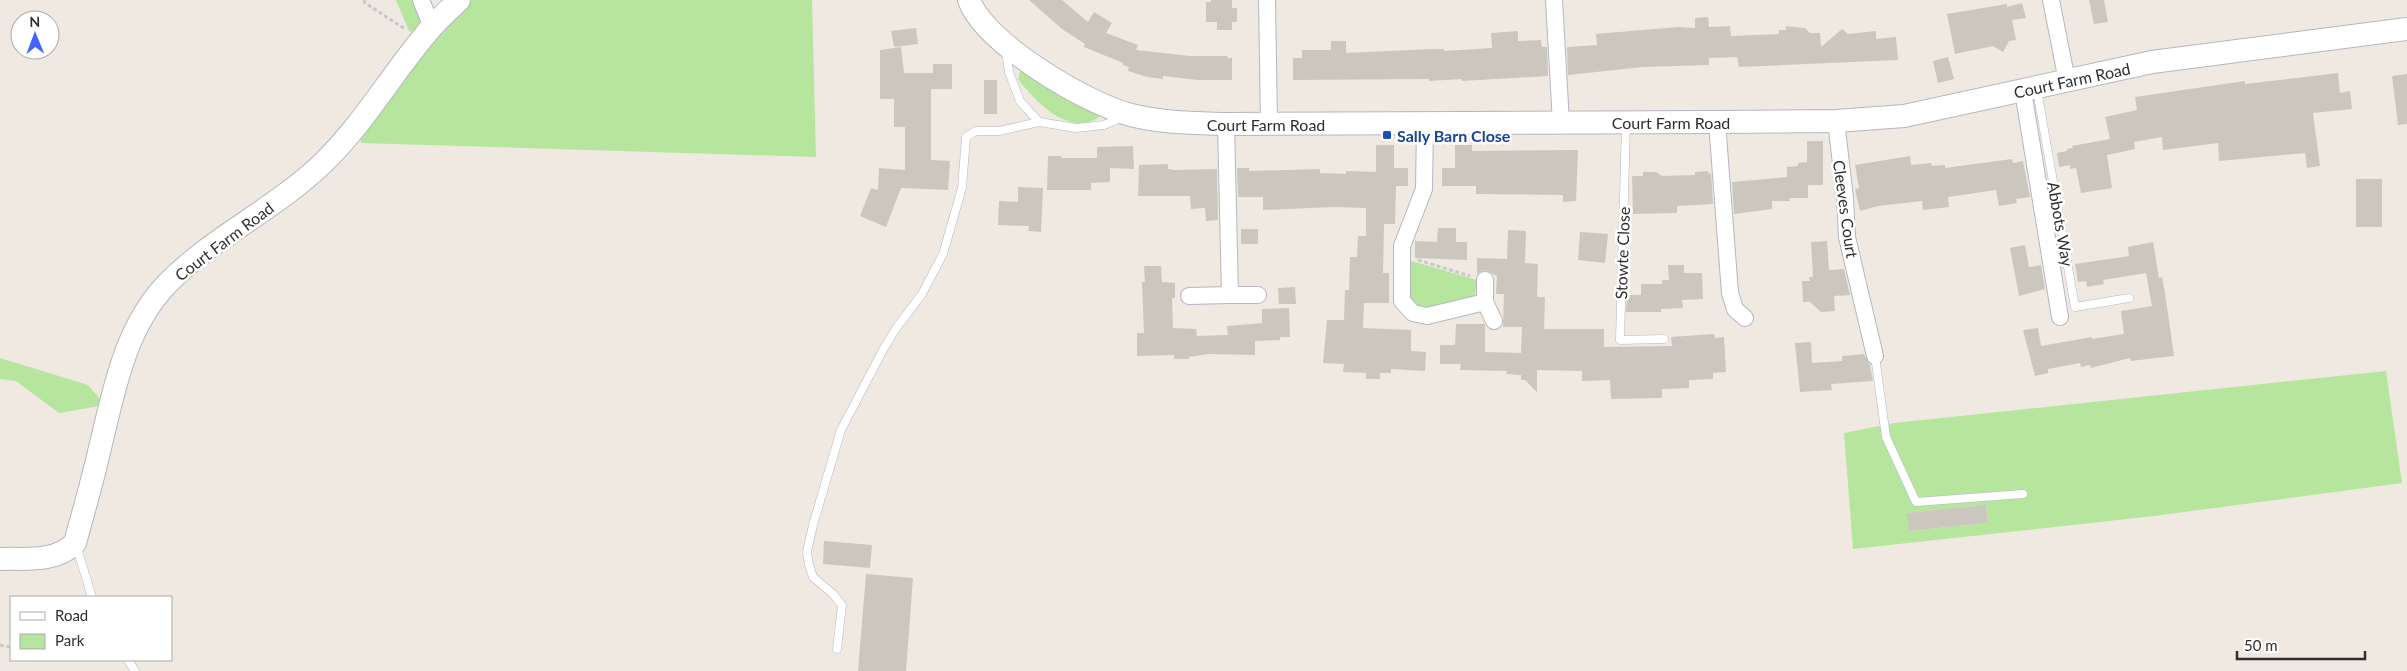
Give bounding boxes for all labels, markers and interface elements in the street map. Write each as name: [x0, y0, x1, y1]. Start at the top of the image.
north arrow: [10, 10, 60, 60]
text: N: [29, 13, 40, 30]
street label: Court Farm Road: [2012, 58, 2132, 102]
street label: Court Farm Road: [1612, 113, 1730, 132]
street label: Court Farm Road: [1207, 115, 1325, 134]
place label: Sally Barn Close: [1397, 126, 1511, 145]
marker: Sally Barn Close: [1381, 129, 1393, 141]
street label: Cleeves Court: [1830, 159, 1862, 259]
street label: Abbots Way: [2044, 180, 2078, 269]
street label: Court Farm Road: [171, 198, 277, 284]
street label: Stowte Close: [1611, 206, 1633, 300]
legend: [10, 596, 172, 661]
text: Road: [55, 606, 88, 624]
scale bar: [2237, 628, 2364, 660]
text: Park: [55, 631, 85, 649]
text: 50 m: [2244, 636, 2278, 654]

